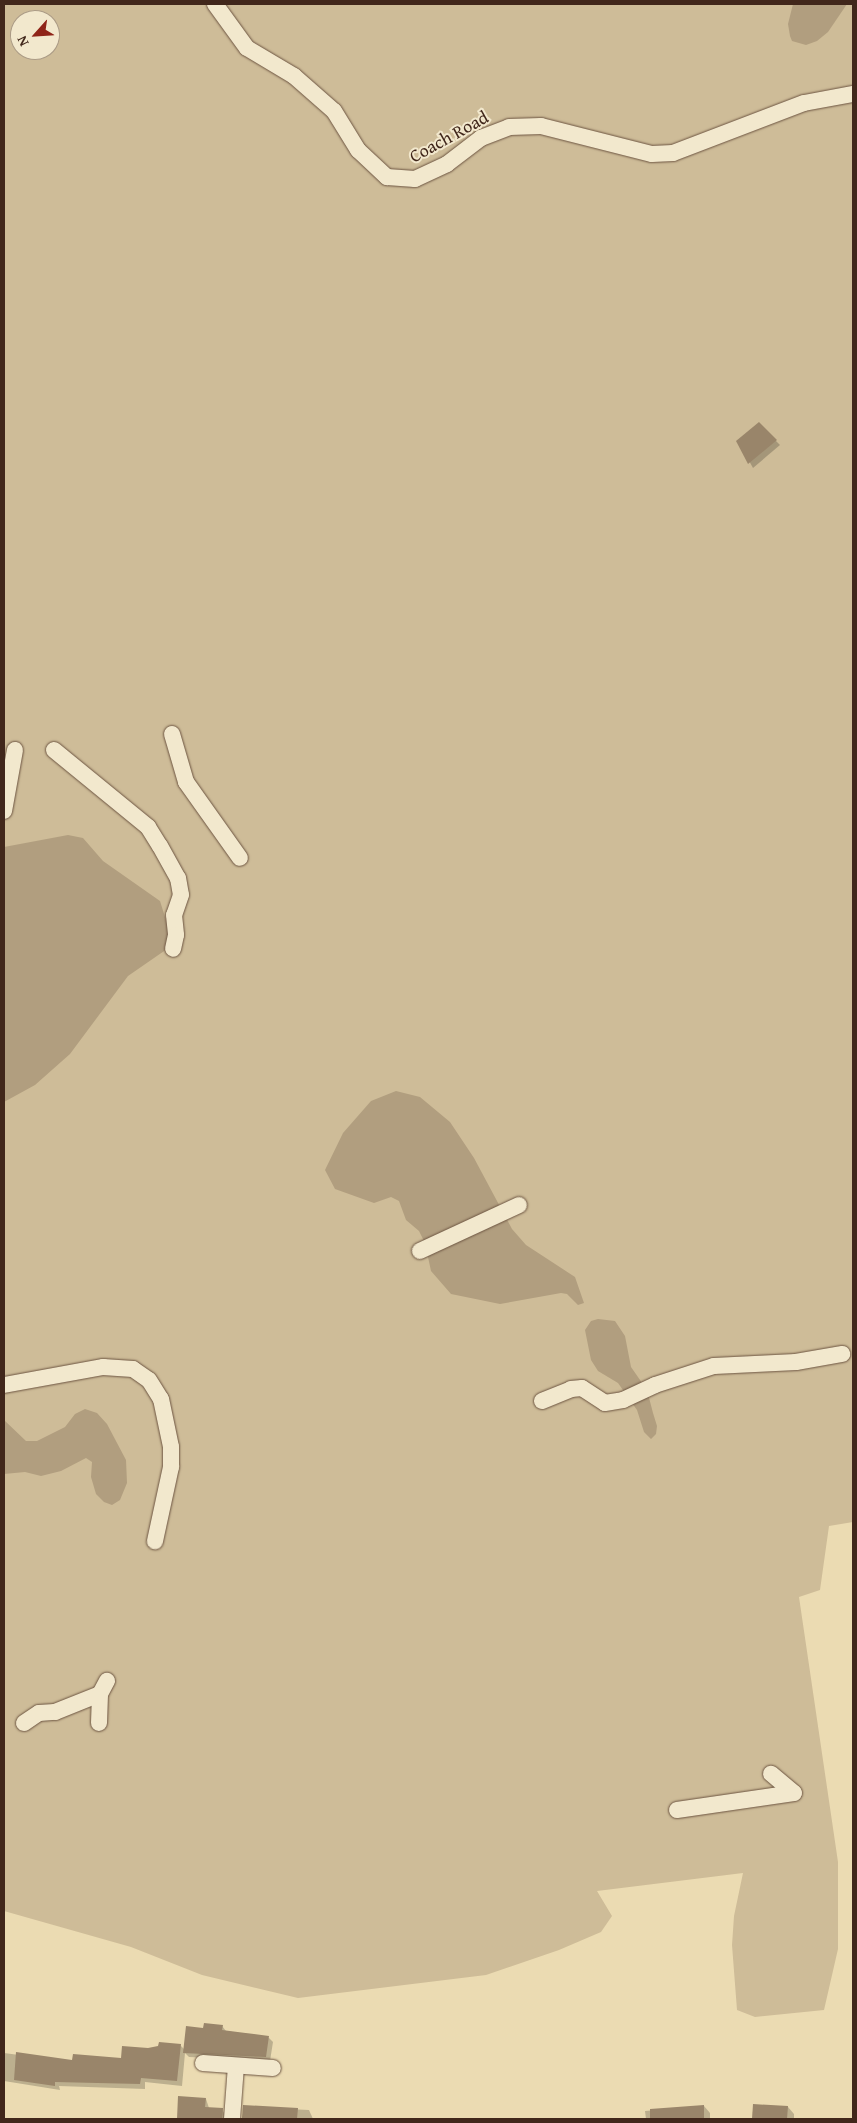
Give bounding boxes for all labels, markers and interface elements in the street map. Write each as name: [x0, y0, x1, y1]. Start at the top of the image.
north arrow: [10, 10, 60, 60]
text: N: [11, 33, 33, 50]
street label: Coach Road: [406, 106, 492, 168]

